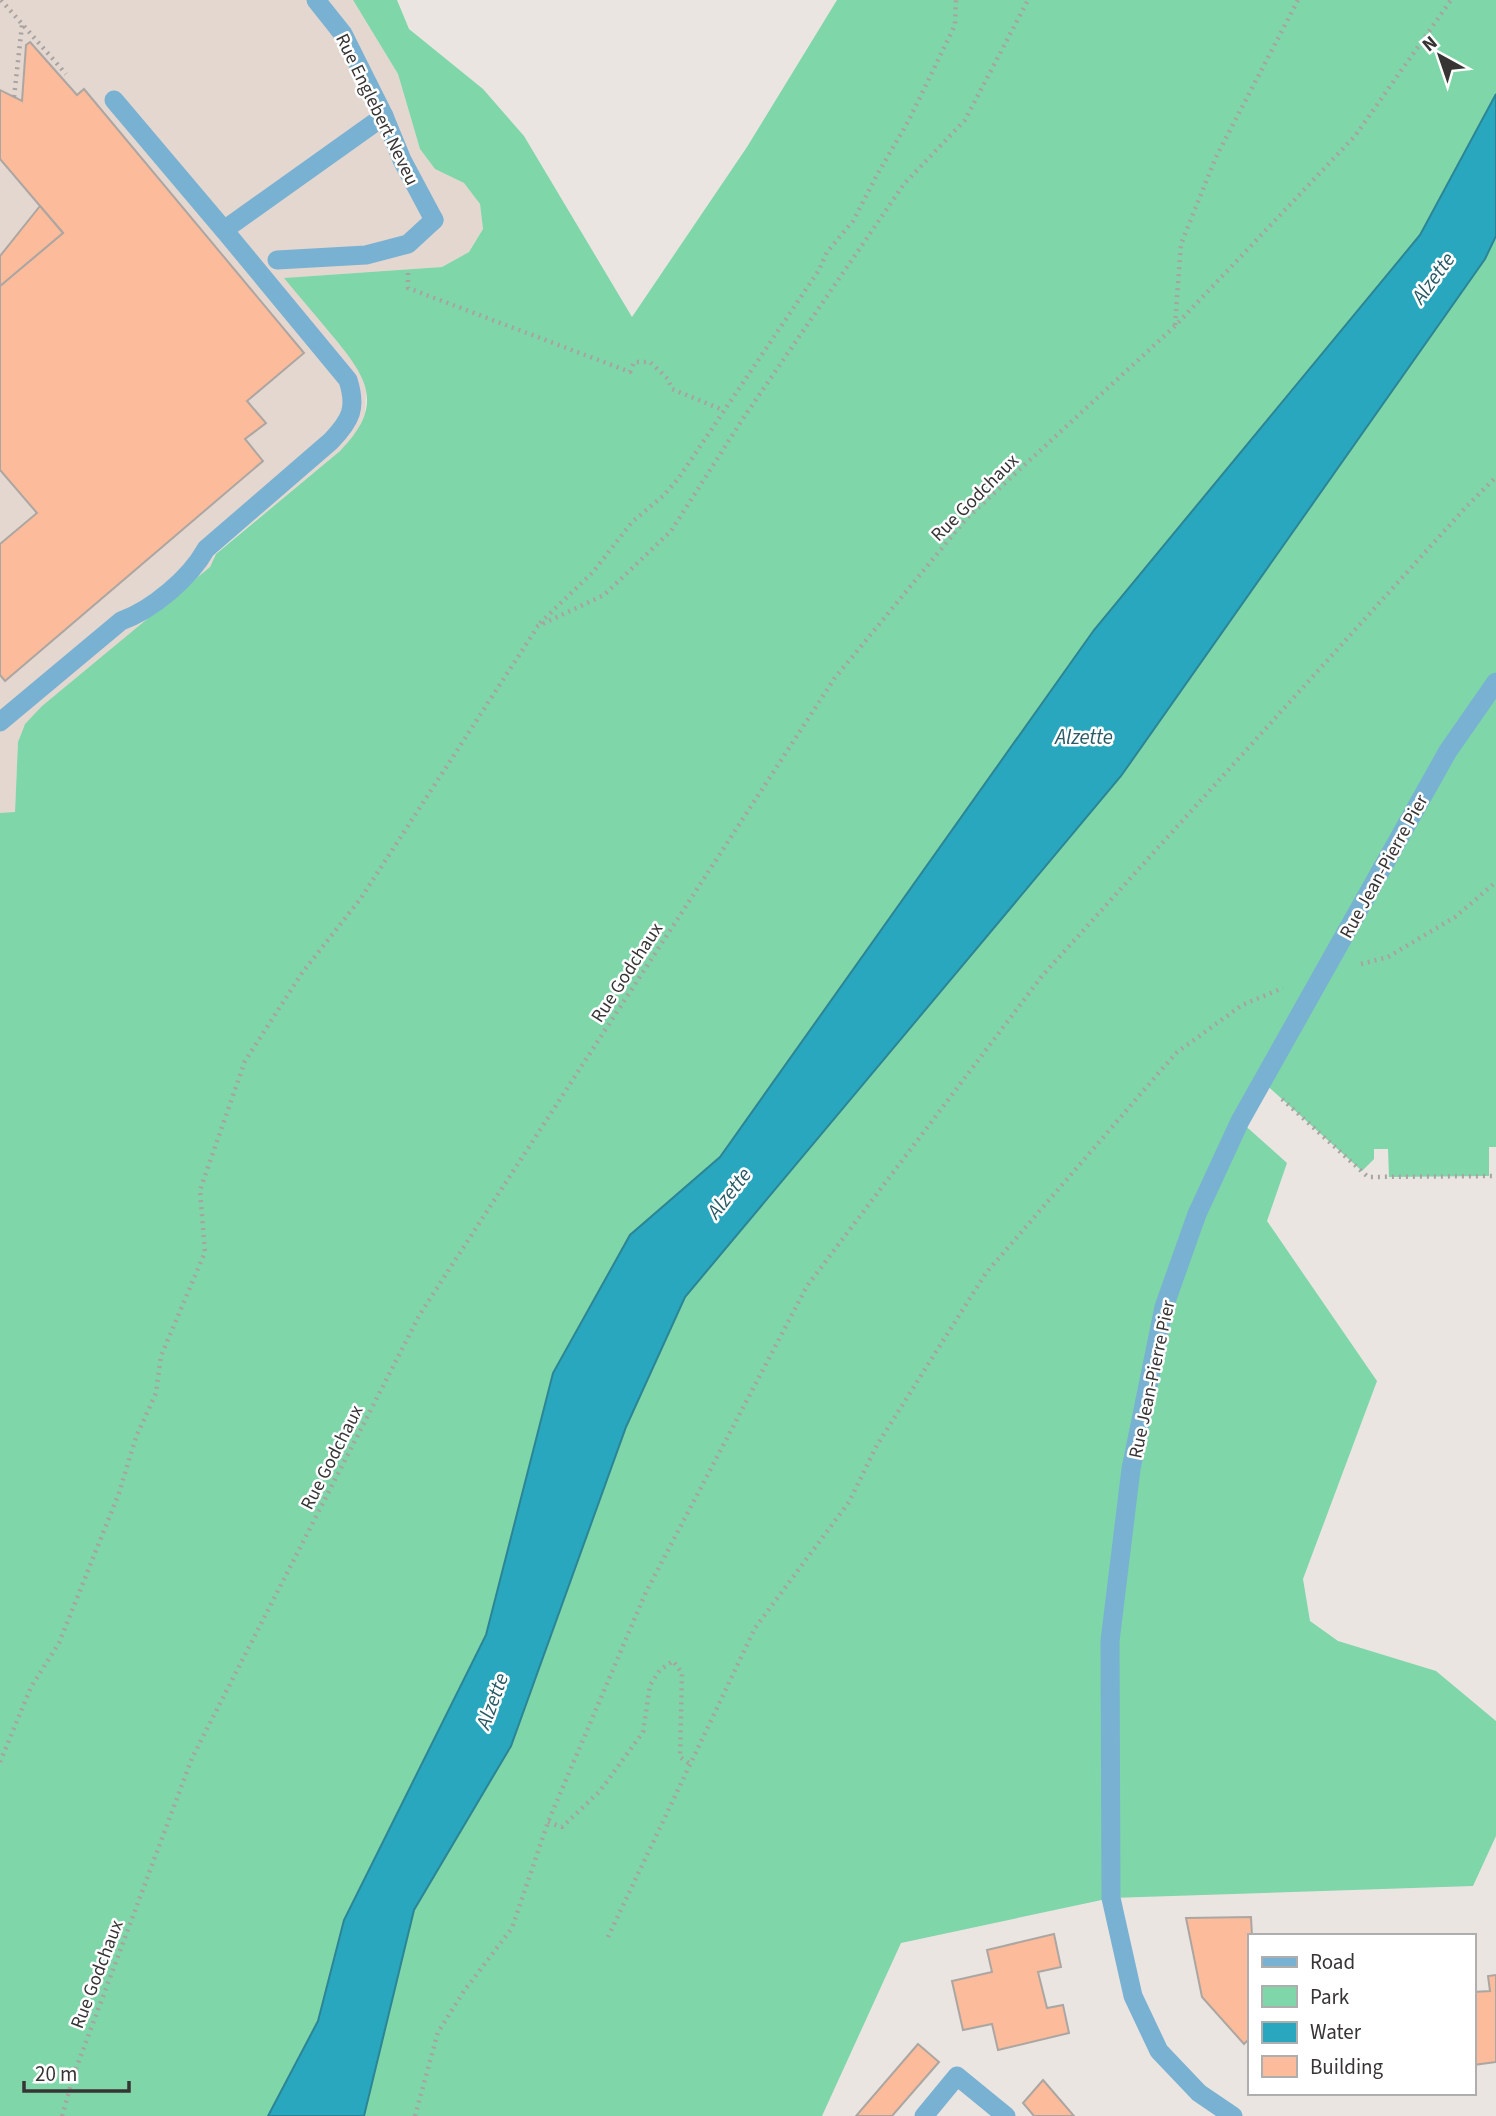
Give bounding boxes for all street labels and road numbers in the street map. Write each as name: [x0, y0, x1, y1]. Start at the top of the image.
street label: Rue Englebert Neveu: [328, 29, 425, 190]
street label: Rue Godchaux: [925, 448, 1025, 548]
street label: Rue Jean-Pierre Pier: [1333, 789, 1435, 944]
street label: Rue Godchaux: [585, 917, 670, 1028]
street label: Rue Jean-Pierre Pier: [1123, 1297, 1182, 1461]
street label: Rue Godchaux: [294, 1400, 371, 1515]
street label: Rue Godchaux: [64, 1916, 131, 2033]

